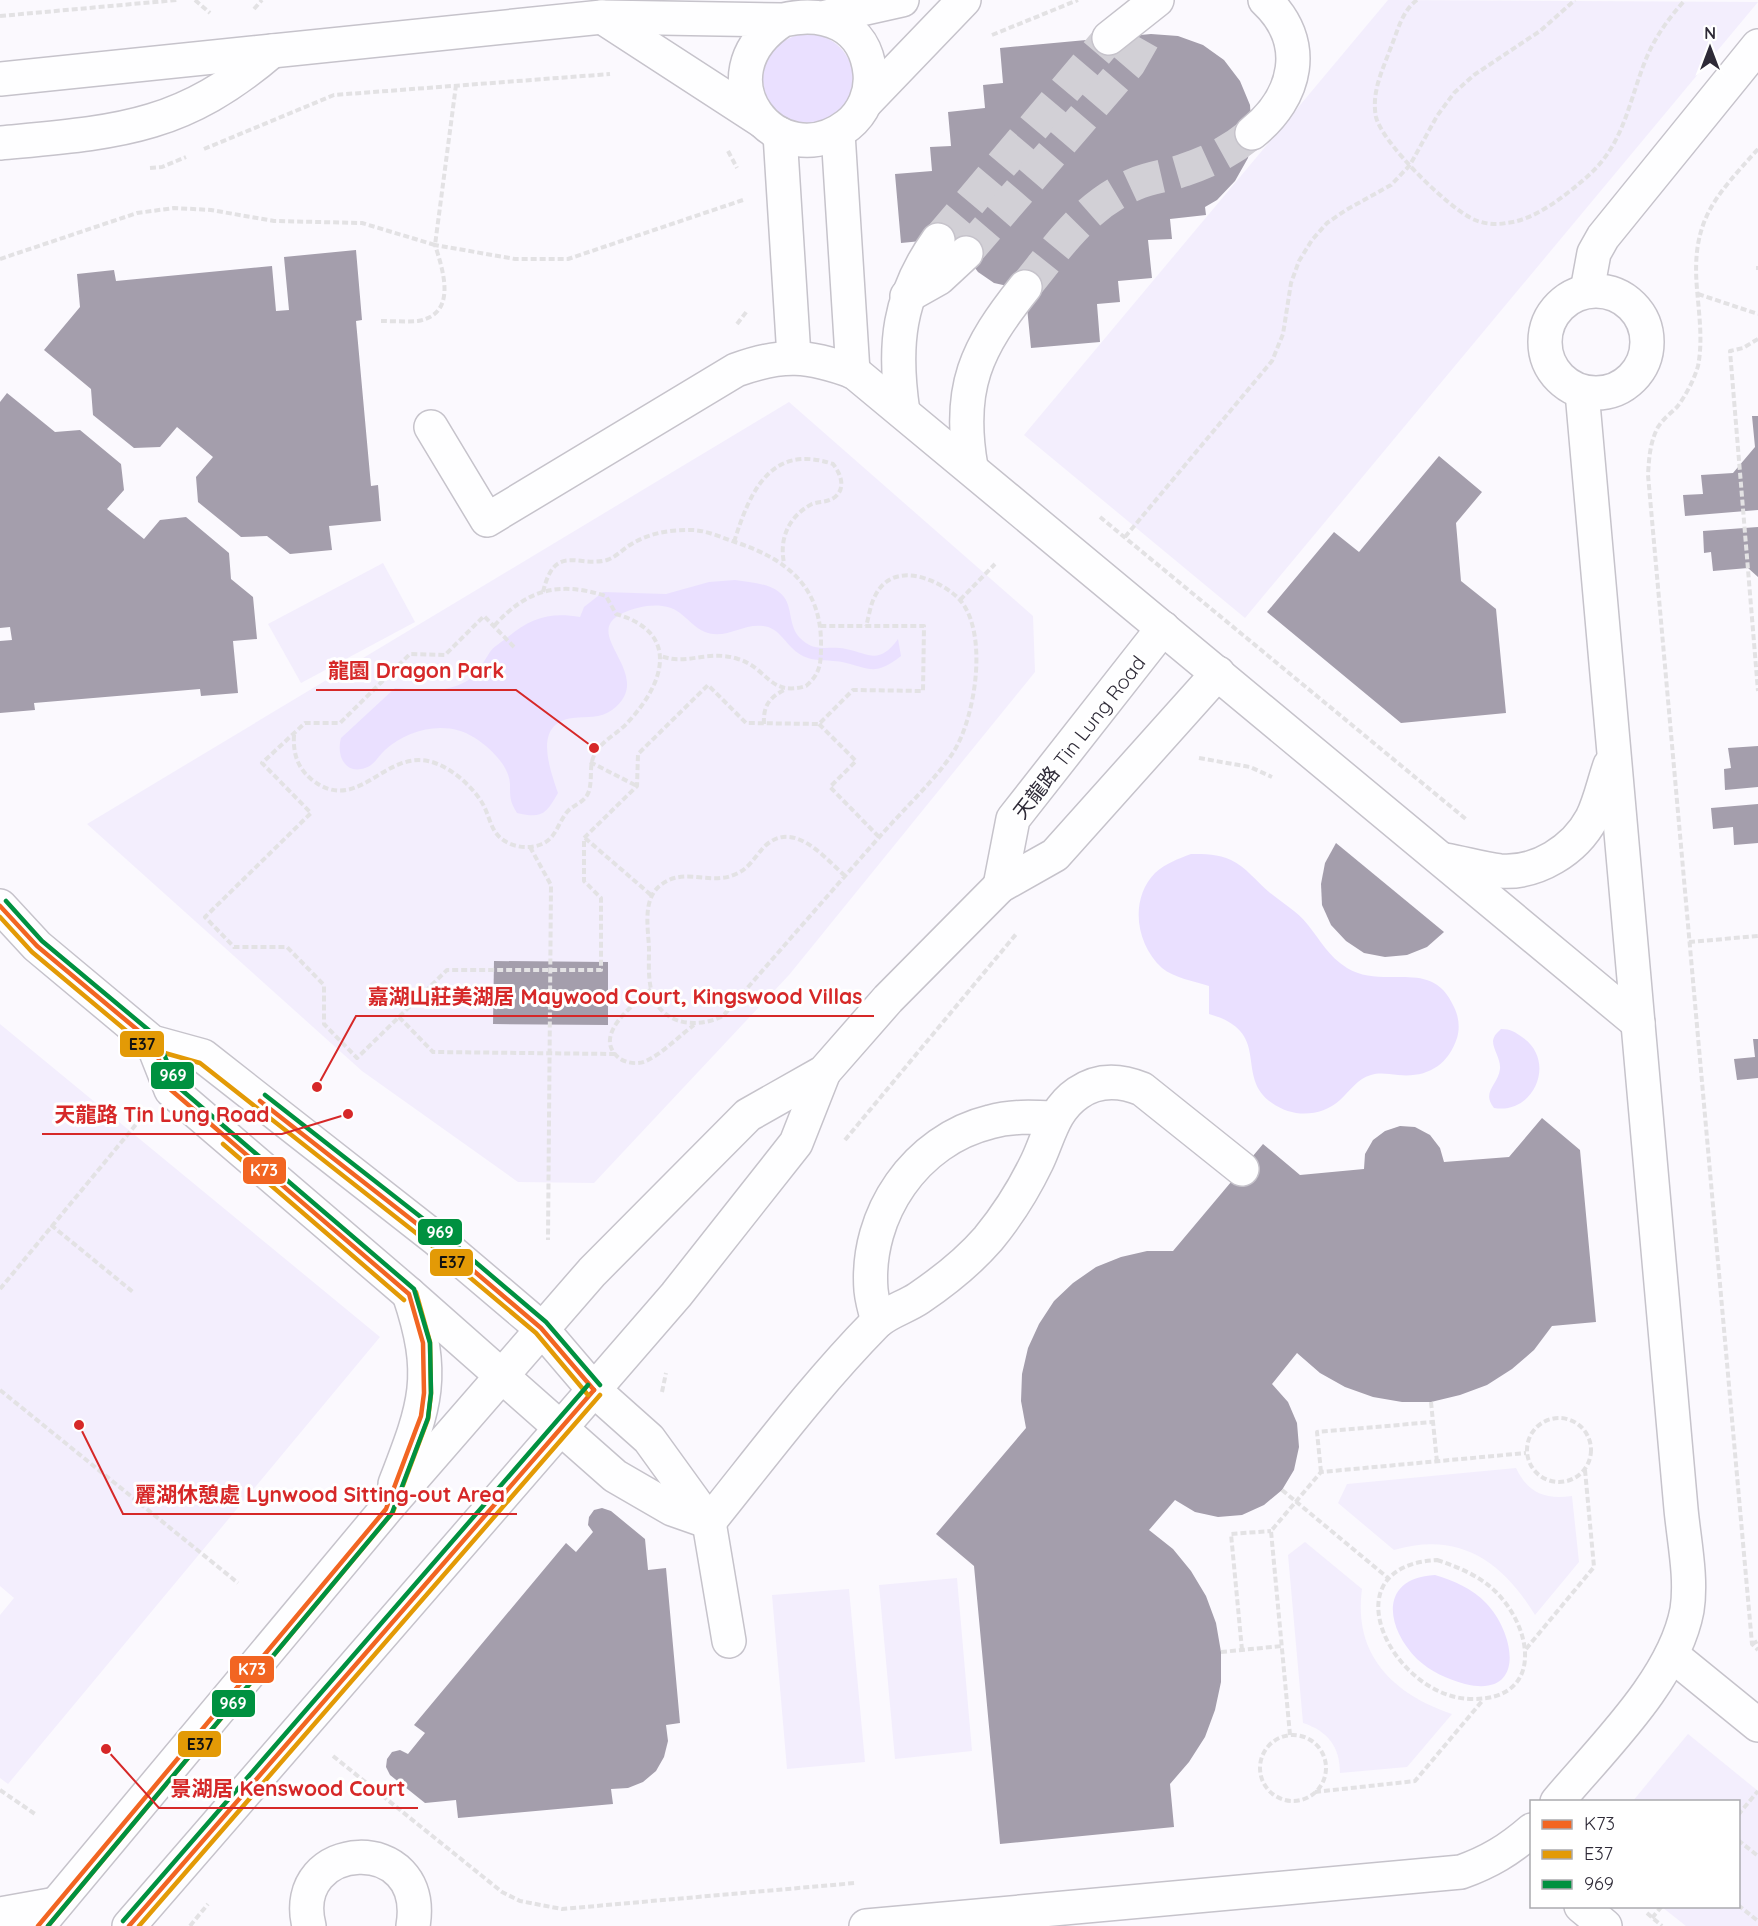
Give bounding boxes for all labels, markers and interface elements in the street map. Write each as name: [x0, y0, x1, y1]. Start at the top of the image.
north arrow: [1680, 18, 1740, 78]
text: N: [1704, 23, 1716, 43]
callout: 龍園 Dragon Park: [316, 651, 516, 690]
street label: 天龍路 Tin Lung Road: [1008, 651, 1150, 823]
text: 龍園 Dragon Park: [328, 657, 504, 683]
callout: 嘉湖山莊美湖居 Maywood Court, Kingswood Villas: [356, 977, 874, 1016]
text: 嘉湖山莊美湖居 Maywood Court, Kingswood Villas: [368, 983, 862, 1009]
line badge: E37: [119, 1030, 165, 1058]
text: E37: [129, 1034, 155, 1054]
line badge: 969: [150, 1061, 195, 1090]
text: 969: [159, 1065, 187, 1085]
callout: 天龍路 Tin Lung Road: [42, 1095, 282, 1134]
text: 天龍路 Tin Lung Road: [54, 1101, 270, 1127]
line badge: K73: [242, 1156, 287, 1185]
text: K73: [250, 1160, 278, 1180]
line badge: 969: [417, 1218, 463, 1246]
text: 969: [426, 1222, 454, 1242]
line badge: E37: [429, 1248, 474, 1277]
text: E37: [439, 1252, 465, 1272]
callout: 麗湖休憩處 Lynwood Sitting-out Area: [123, 1475, 517, 1514]
text: 麗湖休憩處 Lynwood Sitting-out Area: [135, 1481, 505, 1507]
line badge: K73: [229, 1655, 275, 1684]
text: K73: [238, 1659, 266, 1679]
line badge: 969: [211, 1689, 256, 1718]
text: 969: [219, 1693, 247, 1713]
line badge: E37: [177, 1730, 222, 1758]
text: E37: [187, 1734, 213, 1754]
callout: 景湖居 Kenswood Court: [159, 1769, 418, 1808]
text: 景湖居 Kenswood Court: [171, 1775, 405, 1801]
legend: [1530, 1800, 1740, 1908]
text: K73: [1584, 1812, 1615, 1835]
text: E37: [1584, 1842, 1613, 1865]
text: 969: [1584, 1872, 1614, 1895]

